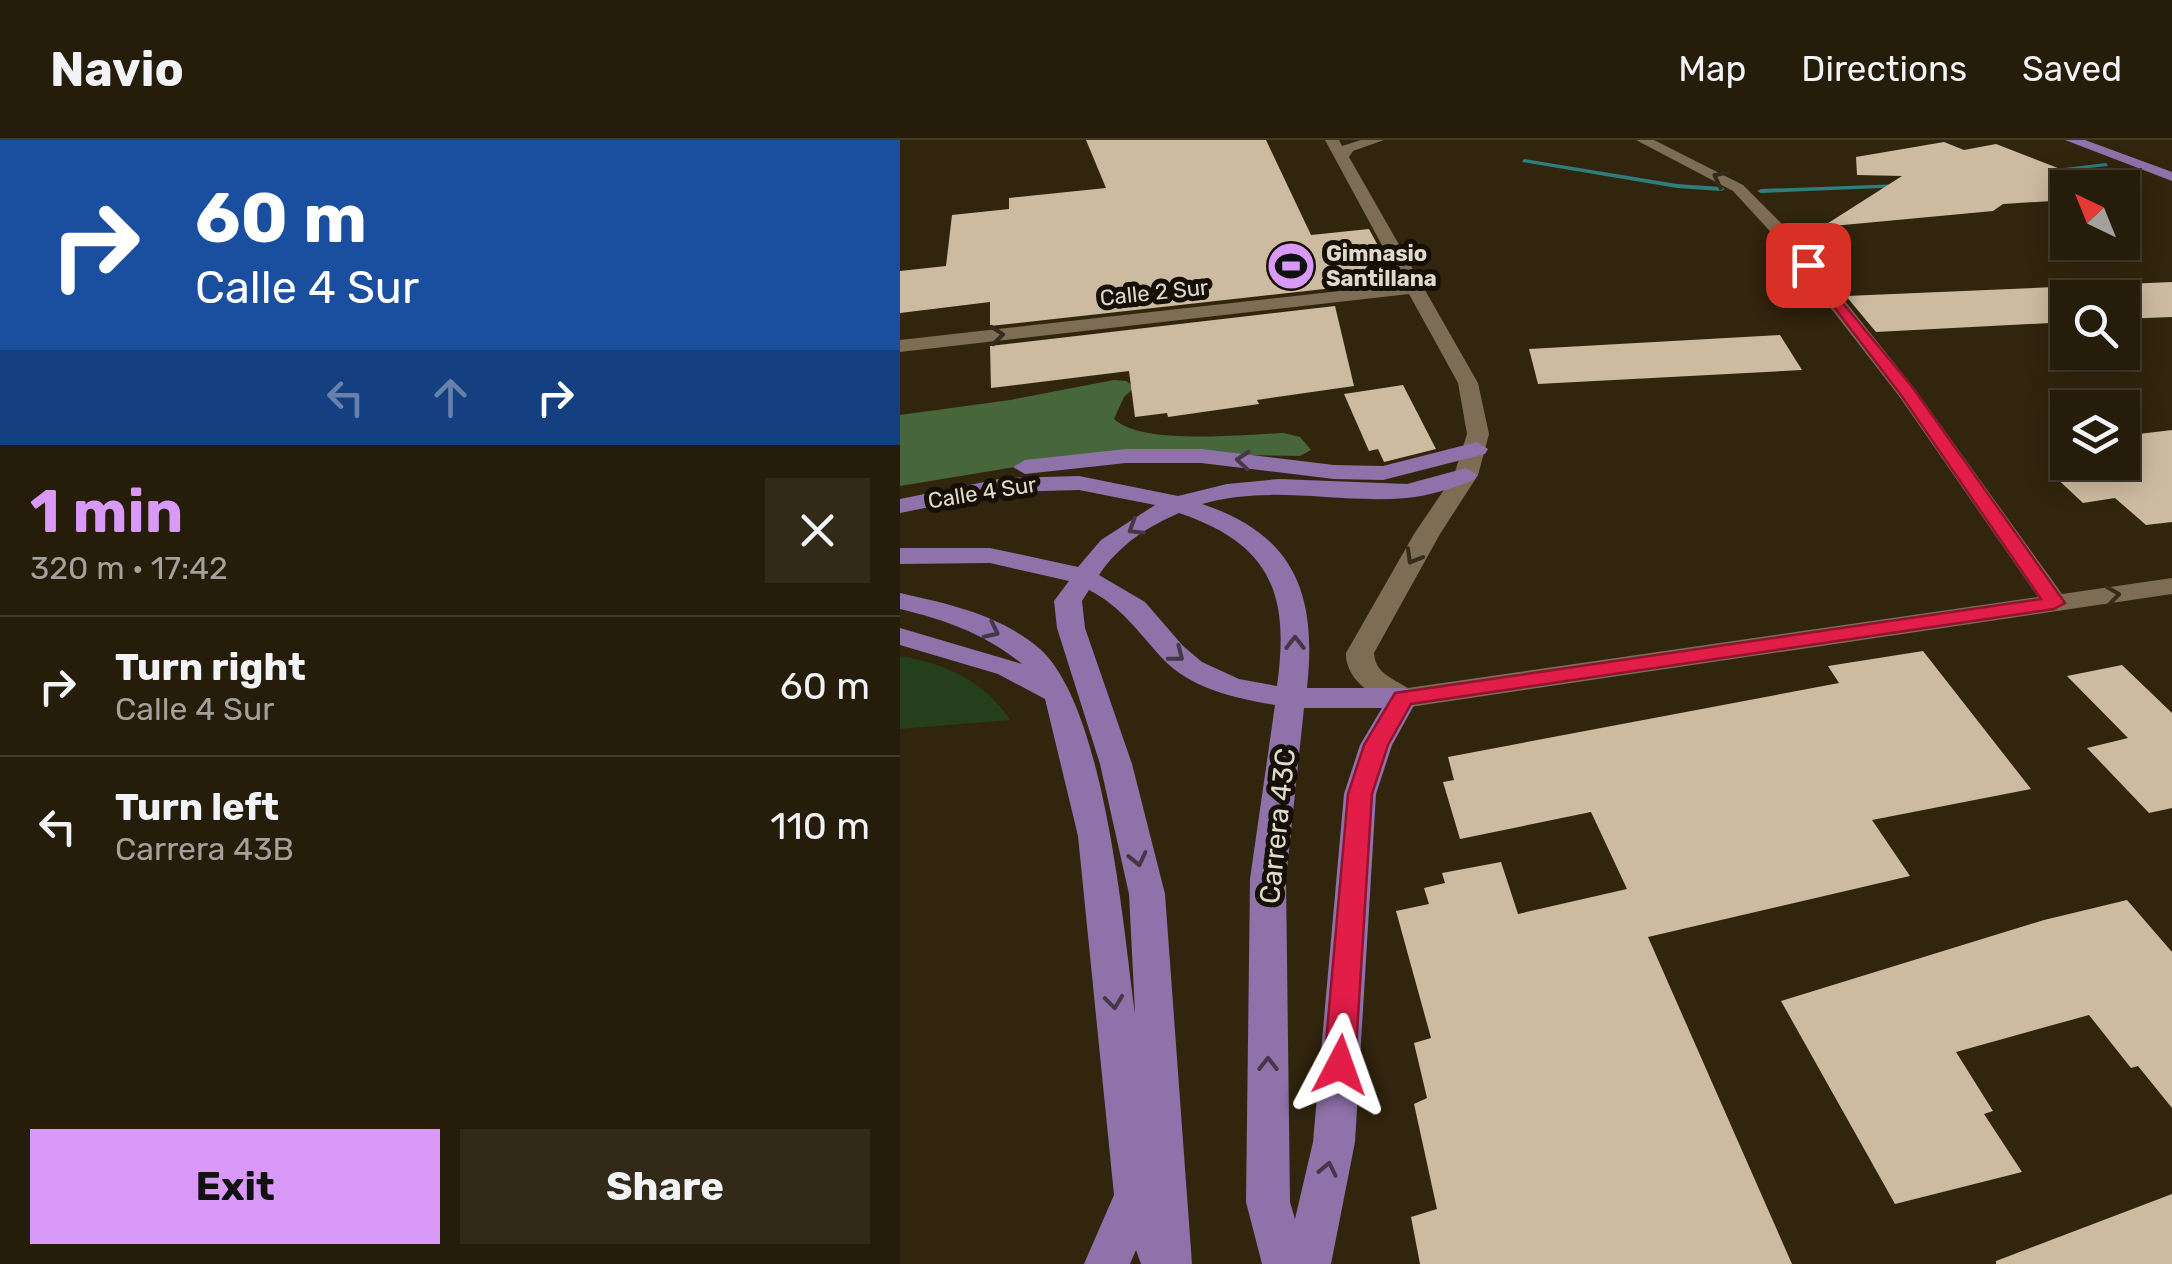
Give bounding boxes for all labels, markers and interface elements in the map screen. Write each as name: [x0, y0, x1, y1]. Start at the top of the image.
text: Navio: [50, 41, 184, 98]
text: Map: [1678, 48, 1746, 90]
text: Directions: [1801, 48, 1967, 90]
text: Saved: [2022, 48, 2122, 90]
north arrow: [2050, 170, 2140, 260]
map controls: [2050, 170, 2140, 480]
one-way arrow: [1713, 171, 1731, 190]
text: 60 m: [195, 177, 367, 260]
icon: right: [30, 180, 160, 310]
pin: [1766, 223, 1851, 308]
icon: arrive: [1781, 238, 1836, 293]
sports icon: Gimnasio Santillana: [1265, 240, 1317, 292]
place label: Gimnasio Santillana: [1326, 240, 1437, 292]
text: Calle 4 Sur: [195, 261, 419, 314]
street label: Calle 2 Sur: [1099, 273, 1210, 312]
button: search: [2050, 280, 2140, 370]
one-way arrow: [989, 325, 1005, 346]
icon: left: [318, 370, 373, 425]
icon: ahead: [423, 370, 478, 425]
icon: right: [528, 370, 583, 425]
button: layers: [2050, 390, 2140, 480]
one-way arrow: [1235, 450, 1251, 471]
street label: Calle 4 Sur: [926, 470, 1039, 514]
text: 1 min: [30, 476, 183, 547]
button: close: [765, 478, 870, 583]
one-way arrow: [1128, 516, 1146, 535]
one-way arrow: [1406, 546, 1425, 564]
text: 320 m · 17:42: [30, 549, 228, 587]
one-way arrow: [2105, 585, 2122, 606]
one-way arrow: [982, 619, 1000, 639]
one-way arrow: [1284, 635, 1306, 650]
text: Turn right: [115, 644, 306, 690]
one-way arrow: [1165, 644, 1183, 661]
icon: right: [30, 659, 85, 714]
text: 60 m: [780, 663, 870, 709]
text: Calle 4 Sur: [115, 690, 274, 728]
street label: Carrera 43C: [1253, 747, 1302, 906]
text: Turn left: [115, 784, 279, 830]
icon: left: [30, 799, 85, 854]
text: 110 m: [770, 803, 870, 849]
text: Carrera 43B: [115, 830, 294, 868]
one-way arrow: [1126, 850, 1147, 867]
one-way arrow: [1103, 995, 1124, 1011]
position arrow: [1288, 1013, 1392, 1117]
one-way arrow: [1257, 1055, 1279, 1070]
button: Exit: [30, 1129, 440, 1244]
button: Share: [460, 1129, 870, 1244]
one-way arrow: [1317, 1161, 1338, 1178]

